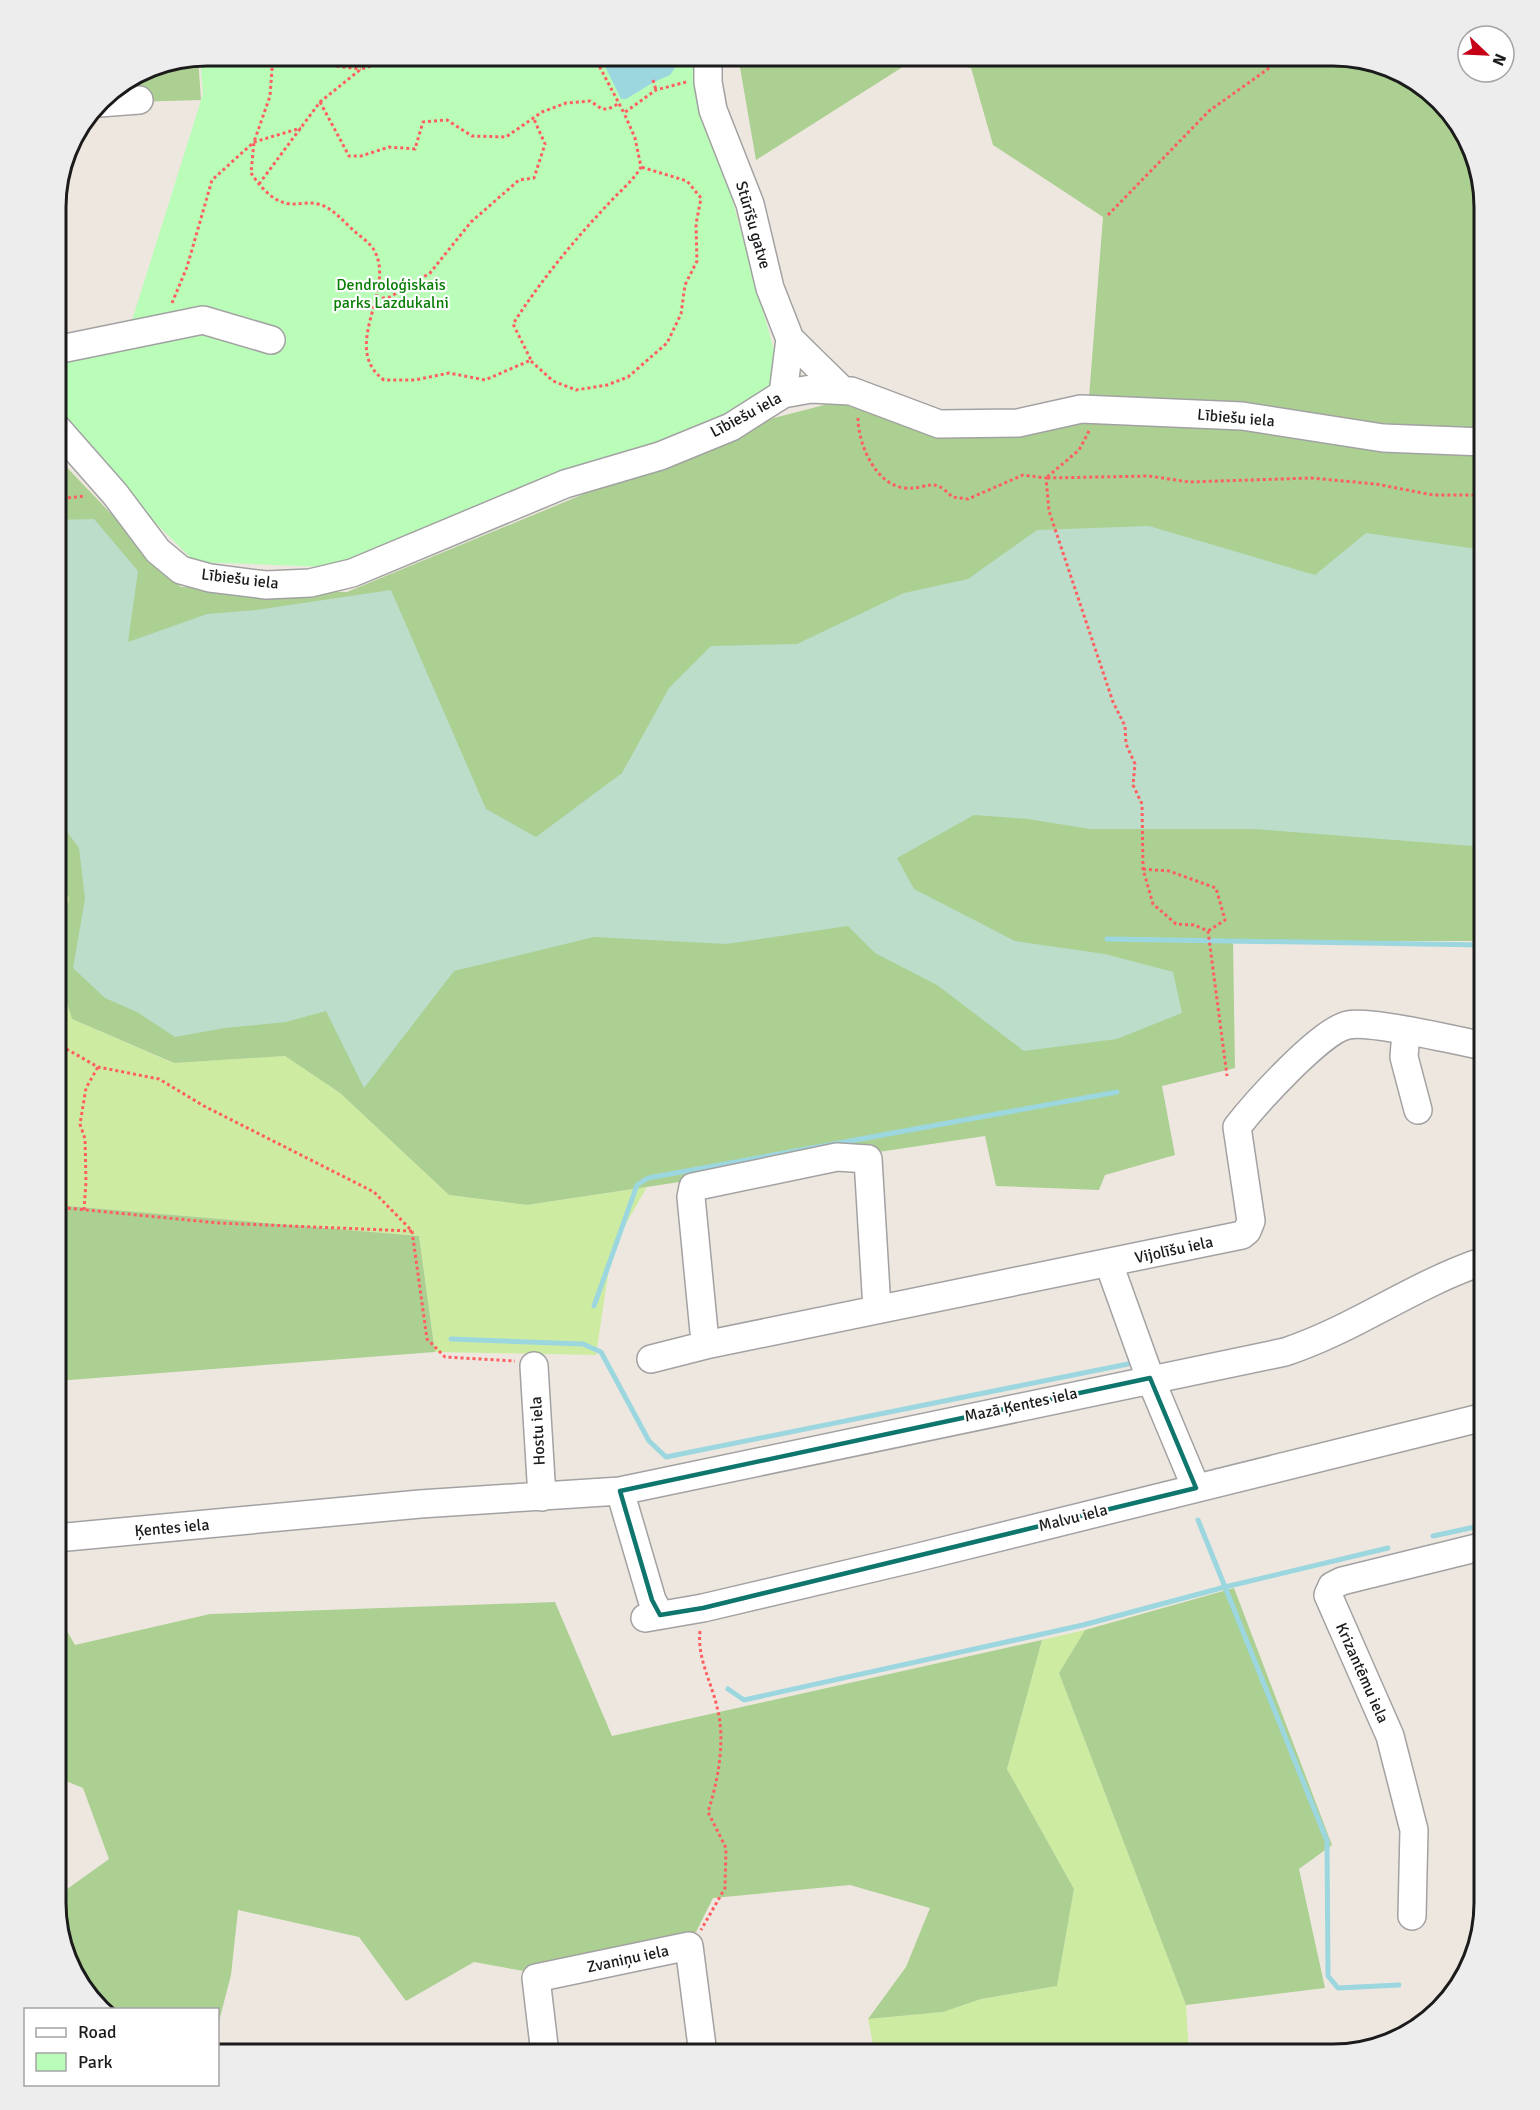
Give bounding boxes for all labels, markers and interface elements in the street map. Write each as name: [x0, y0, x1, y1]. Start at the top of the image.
north arrow: [1456, 24, 1516, 84]
text: N: [1488, 50, 1510, 69]
street label: Stūrīšu gatve: [731, 179, 775, 271]
park label: Dendroloģiskais parks Lazdukalni: [333, 275, 449, 313]
street label: Lībiešu iela: [707, 388, 785, 442]
street label: Lībiešu iela: [1196, 405, 1276, 431]
street label: Lībiešu iela: [200, 564, 280, 594]
street label: Vijolīšu iela: [1133, 1232, 1215, 1268]
street label: Mazā Ķentes iela: [963, 1383, 1079, 1427]
street label: Hostu iela: [526, 1396, 550, 1466]
street label: Malvu iela: [1036, 1500, 1110, 1536]
street label: Ķentes iela: [134, 1515, 210, 1541]
street label: Krizantēmu iela: [1331, 1620, 1393, 1726]
street label: Zvaniņu iela: [585, 1941, 671, 1977]
legend: [24, 2008, 219, 2086]
text: Road: [78, 2021, 117, 2043]
text: Park: [78, 2051, 113, 2073]

